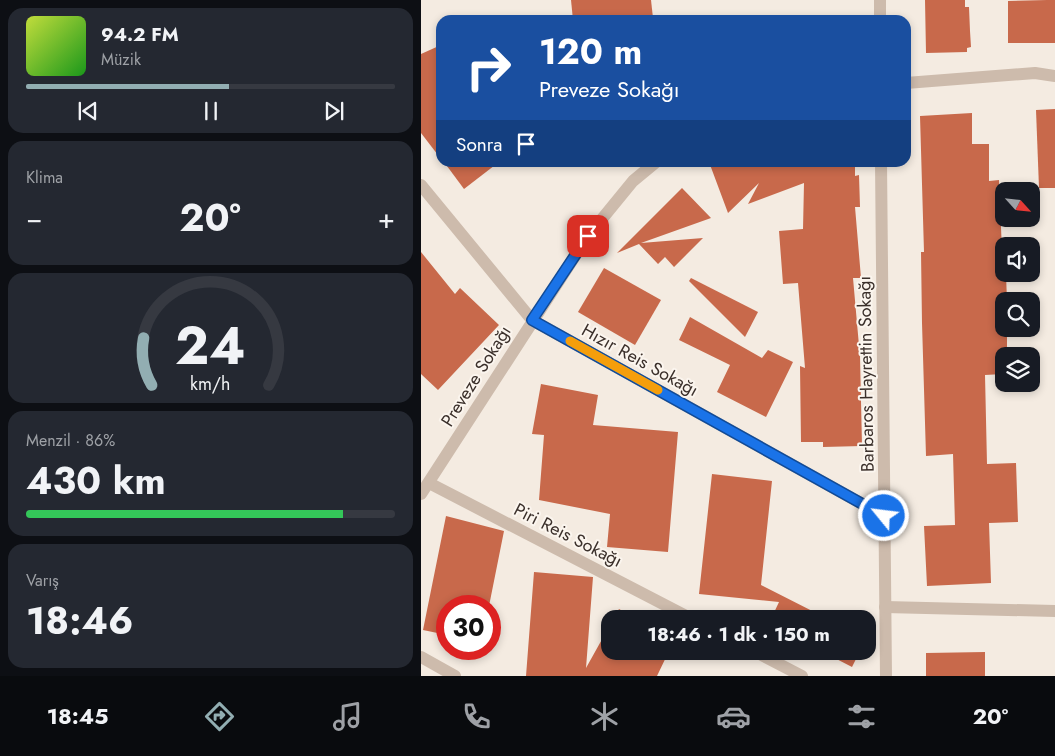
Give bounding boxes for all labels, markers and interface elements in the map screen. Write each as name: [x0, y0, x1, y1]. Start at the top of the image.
text: 94.2 FM: [101, 21, 179, 48]
text: 120 m: [539, 27, 642, 77]
icon: right: [456, 35, 521, 100]
text: Müzik: [101, 48, 141, 71]
text: Preveze Sokağı: [539, 73, 680, 105]
icon: previous: [74, 97, 102, 125]
icon: pause: [197, 97, 225, 125]
icon: next: [320, 97, 348, 125]
icon: arrive: [512, 130, 540, 158]
text: Sonra: [456, 131, 502, 158]
text: Klima: [26, 166, 63, 189]
north arrow: [995, 182, 1040, 228]
map controls: [995, 182, 1040, 392]
text: 20°: [179, 190, 241, 245]
text: −: [26, 198, 43, 239]
text: +: [378, 198, 395, 239]
pin: [567, 215, 609, 257]
icon: arrive: [574, 222, 602, 250]
button: sound: [995, 237, 1040, 282]
street label: Barbaros Hayrettin Sokağı: [851, 276, 881, 472]
button: search: [995, 292, 1040, 337]
text: 24: [175, 308, 246, 384]
street label: Hızır Reis Sokağı: [577, 317, 703, 403]
street label: Preveze Sokağı: [435, 320, 517, 432]
button: layers: [995, 347, 1040, 392]
text: km/h: [190, 371, 231, 397]
text: Menzil · 86%: [26, 429, 115, 452]
text: 430 km: [26, 453, 166, 508]
position arrow: [857, 489, 909, 541]
street label: Piri Reis Sokağı: [509, 496, 627, 574]
text: Varış: [26, 569, 59, 592]
text: 18:46: [26, 593, 133, 648]
speed limit sign: 30: [436, 595, 501, 660]
text: 18:46 · 1 dk · 150 m: [647, 621, 830, 648]
icon: directions: [202, 699, 237, 734]
icon: music: [330, 699, 365, 734]
icon: phone: [459, 699, 494, 734]
icon: climate: [587, 699, 622, 734]
icon: car: [716, 699, 751, 734]
icon: filters: [844, 699, 879, 734]
text: 18:45: [47, 700, 108, 732]
text: 20°: [973, 700, 1008, 732]

